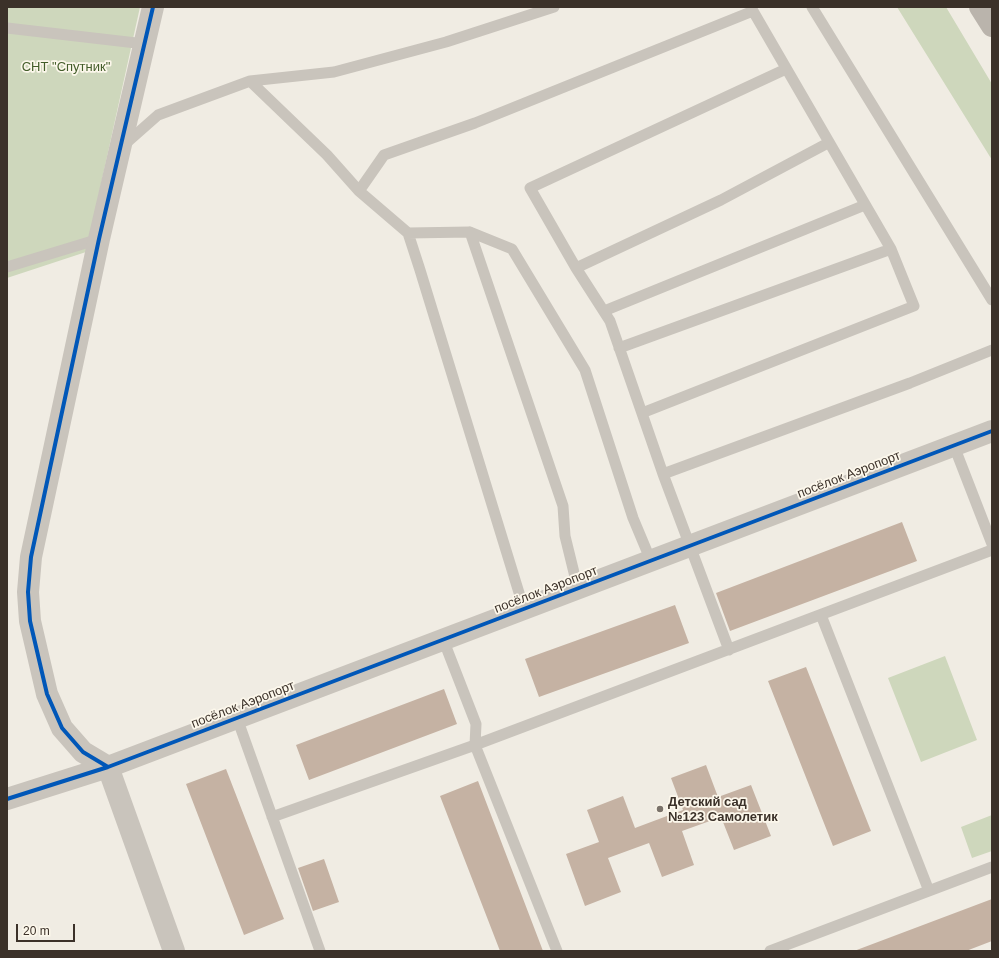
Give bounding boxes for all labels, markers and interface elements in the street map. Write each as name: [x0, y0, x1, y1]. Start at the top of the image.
park label: СНТ "Спутник": [22, 59, 110, 75]
street label: посёлок Аэропорт: [795, 448, 903, 502]
street label: посёлок Аэропорт: [492, 563, 600, 617]
street label: посёлок Аэропорт: [189, 678, 297, 732]
place label: Детский сад №123 Самолетик: [668, 794, 778, 825]
marker: Детский сад №123 Самолетик: [655, 804, 665, 814]
scale bar: [18, 916, 77, 942]
text: 20 m: [23, 924, 50, 938]

